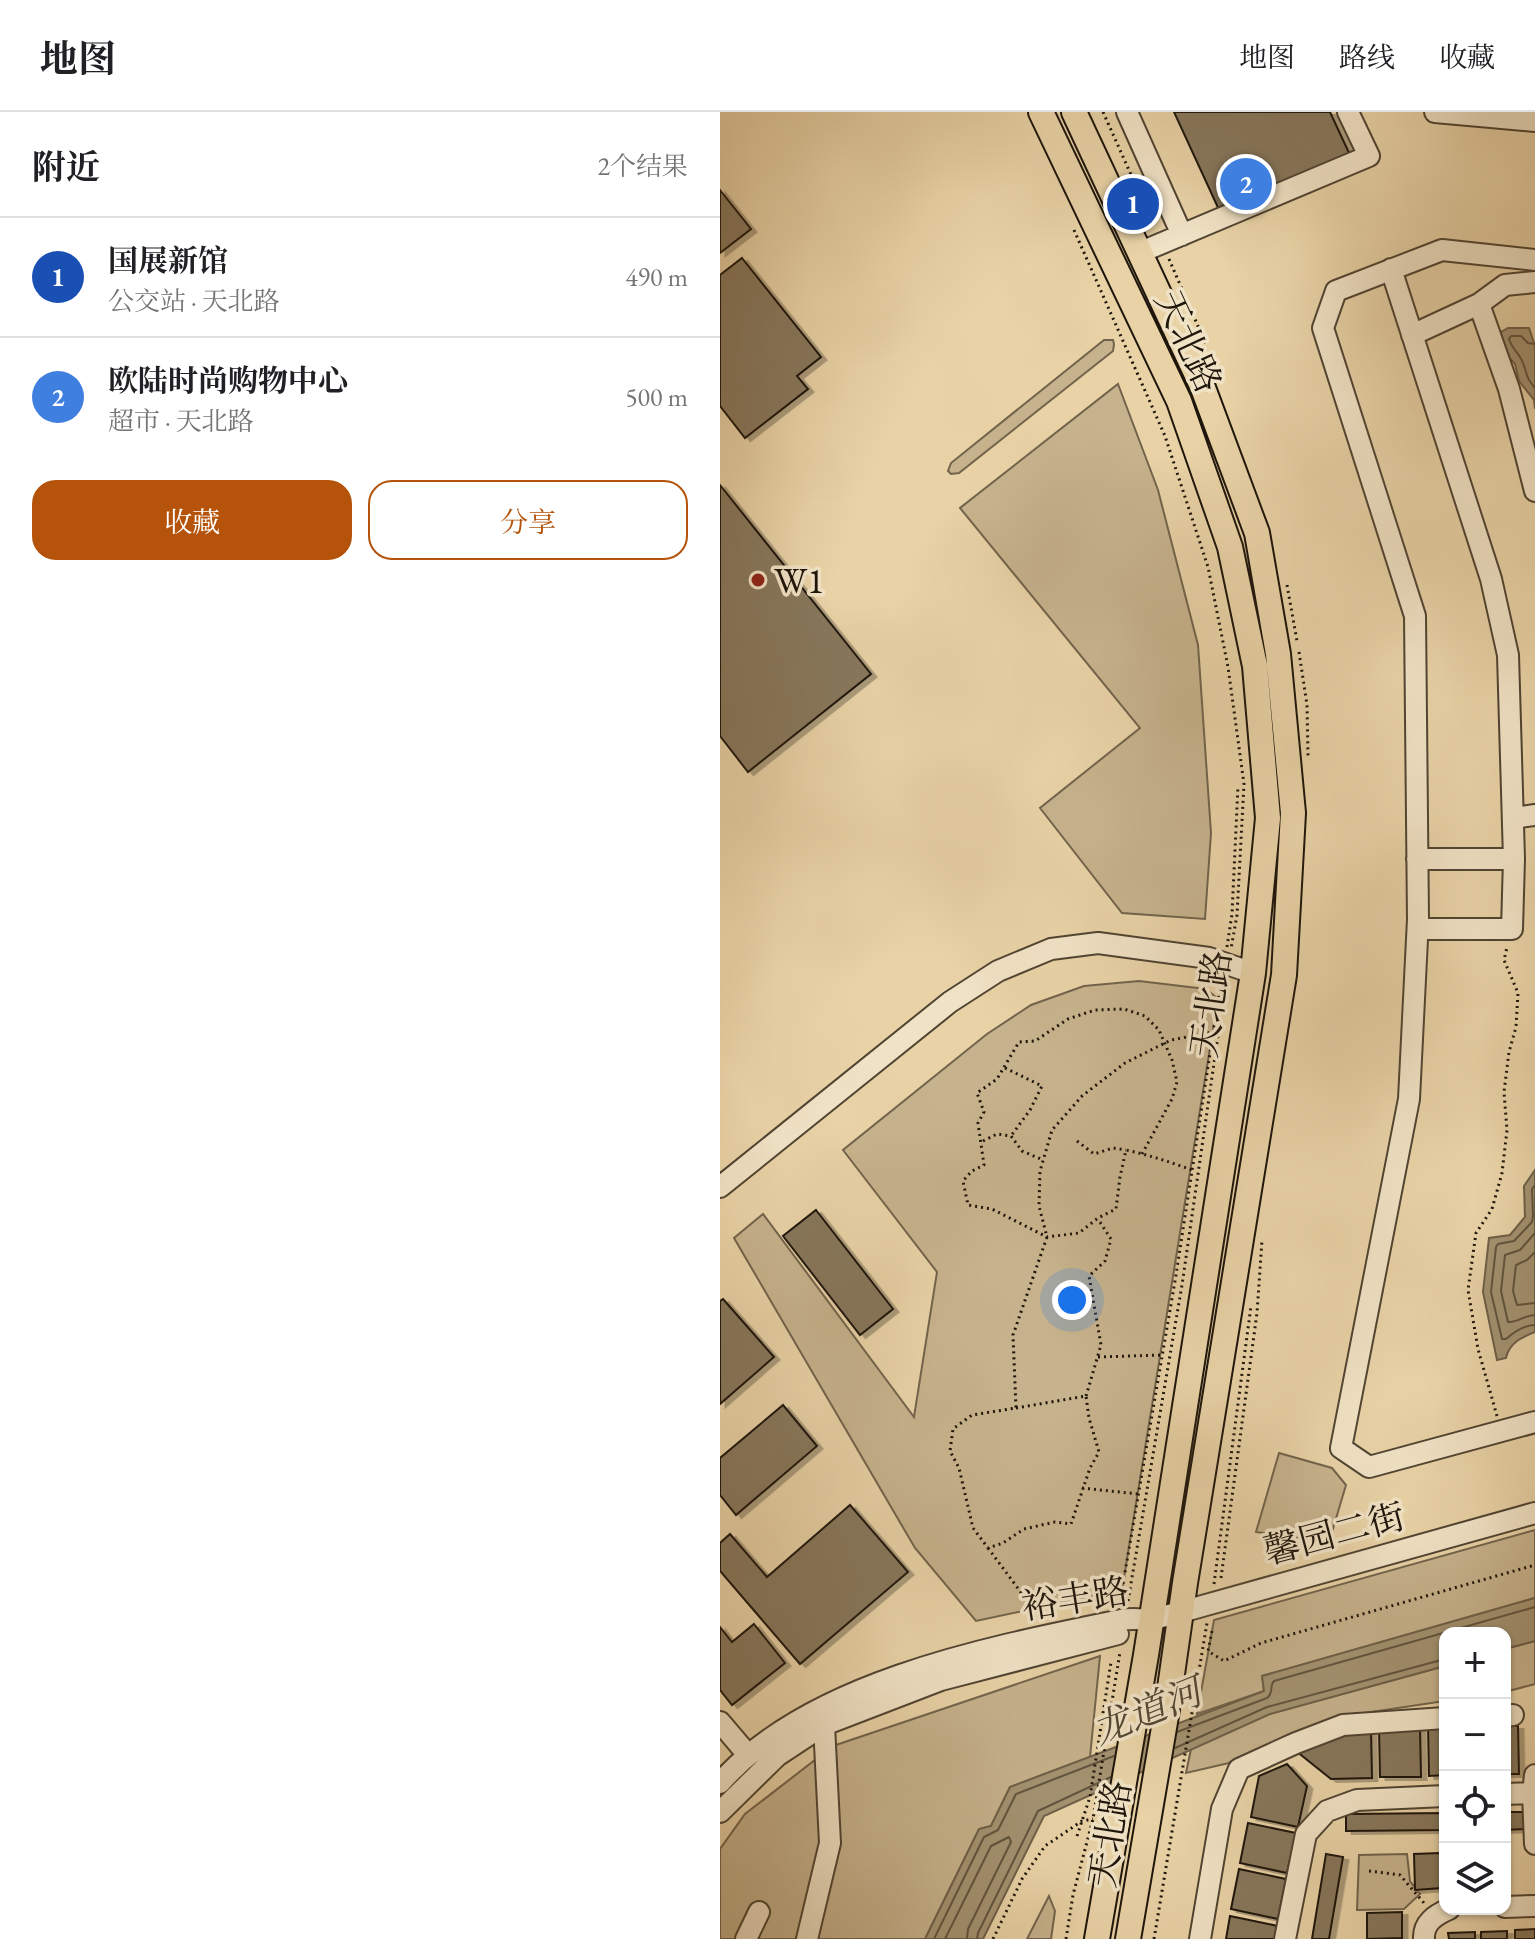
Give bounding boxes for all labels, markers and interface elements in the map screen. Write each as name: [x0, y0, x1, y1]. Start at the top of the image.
text: 地图: [40, 34, 116, 83]
text: 地图: [1239, 39, 1295, 75]
text: 路线: [1339, 39, 1395, 75]
text: 收藏: [1439, 39, 1495, 75]
text: 附近: [32, 145, 100, 189]
text: 2个结果: [598, 149, 688, 183]
pin: 2: [1220, 154, 1272, 214]
pin: 1: [1107, 174, 1159, 234]
text: 国展新馆: [108, 241, 228, 280]
text: 1: [51, 260, 65, 294]
text: 490 m: [625, 260, 688, 294]
street label: 天北路: [1144, 282, 1233, 400]
text: 公交站 · 天北路: [108, 284, 280, 318]
text: 欧陆时尚购物中心: [108, 361, 348, 400]
text: 2: [51, 380, 65, 414]
text: 500 m: [625, 380, 688, 414]
text: 超市 · 天北路: [108, 404, 254, 438]
button: 收藏: [32, 480, 352, 560]
button: 分享: [368, 480, 688, 560]
place label: W1: [774, 557, 824, 604]
marker: W1: [749, 571, 767, 589]
street label: 天北路: [1180, 947, 1241, 1061]
your location: [1052, 1280, 1092, 1320]
street label: 馨园二街: [1258, 1492, 1410, 1575]
street label: 裕丰路: [1018, 1567, 1132, 1630]
map controls: [1439, 1627, 1511, 1915]
button: +: [1439, 1627, 1511, 1699]
water label: 龙道河: [1085, 1664, 1214, 1755]
button: −: [1439, 1699, 1511, 1771]
button: locate: [1439, 1771, 1511, 1843]
street label: 天北路: [1078, 1777, 1141, 1891]
button: layers: [1439, 1843, 1511, 1915]

